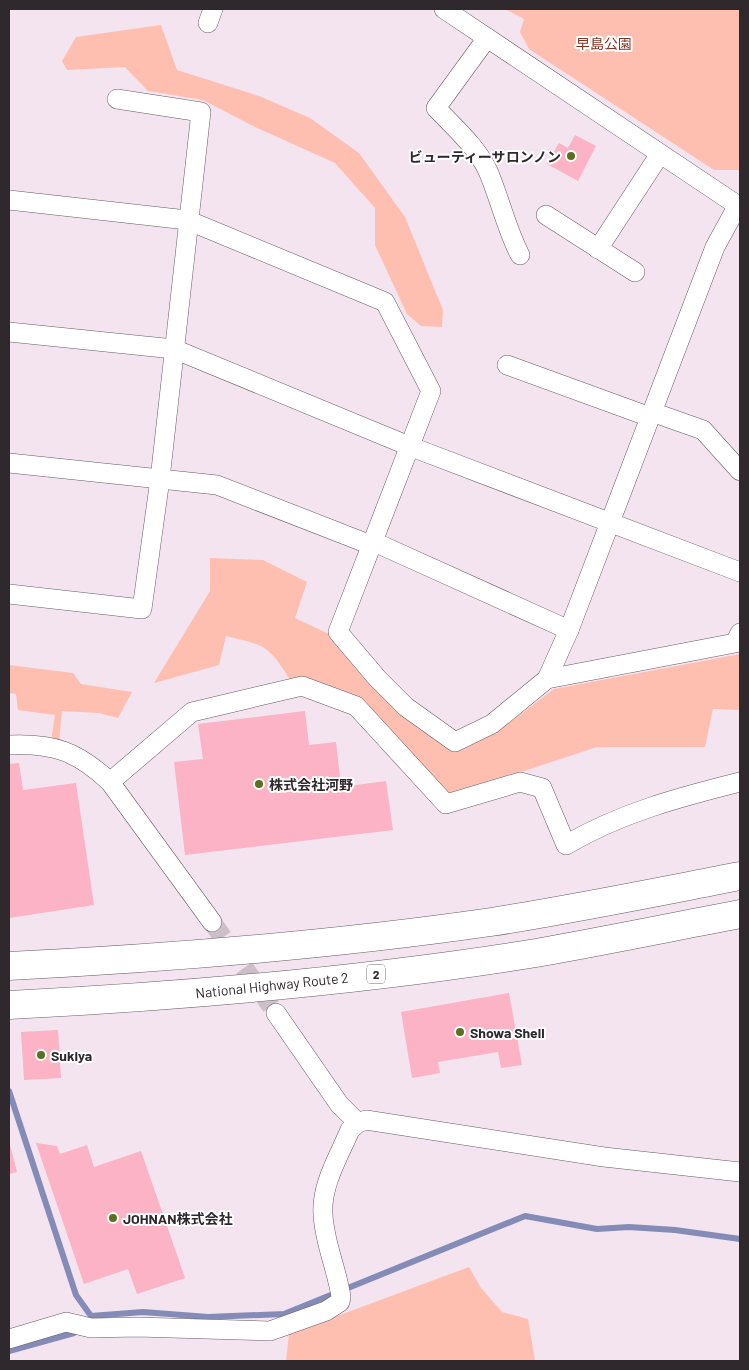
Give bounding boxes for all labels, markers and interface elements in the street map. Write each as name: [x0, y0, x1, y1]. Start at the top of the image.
park label: 早島公園: [576, 35, 632, 52]
place label: ビューティーサロンノン: [409, 148, 561, 165]
marker: ビューティーサロンノン: [565, 150, 577, 162]
place label: 株式会社河野: [269, 776, 353, 793]
marker: 株式会社河野: [253, 778, 265, 790]
road number: 2: [367, 964, 385, 984]
street label: National Highway Route 2: [195, 969, 349, 1001]
place label: Showa Shell: [470, 1024, 545, 1041]
marker: Showa Shell: [454, 1026, 466, 1038]
place label: Sukiya: [51, 1047, 92, 1064]
marker: Sukiya: [35, 1049, 47, 1061]
place label: JOHNAN株式会社: [123, 1210, 233, 1227]
marker: JOHNAN株式会社: [107, 1212, 119, 1224]

